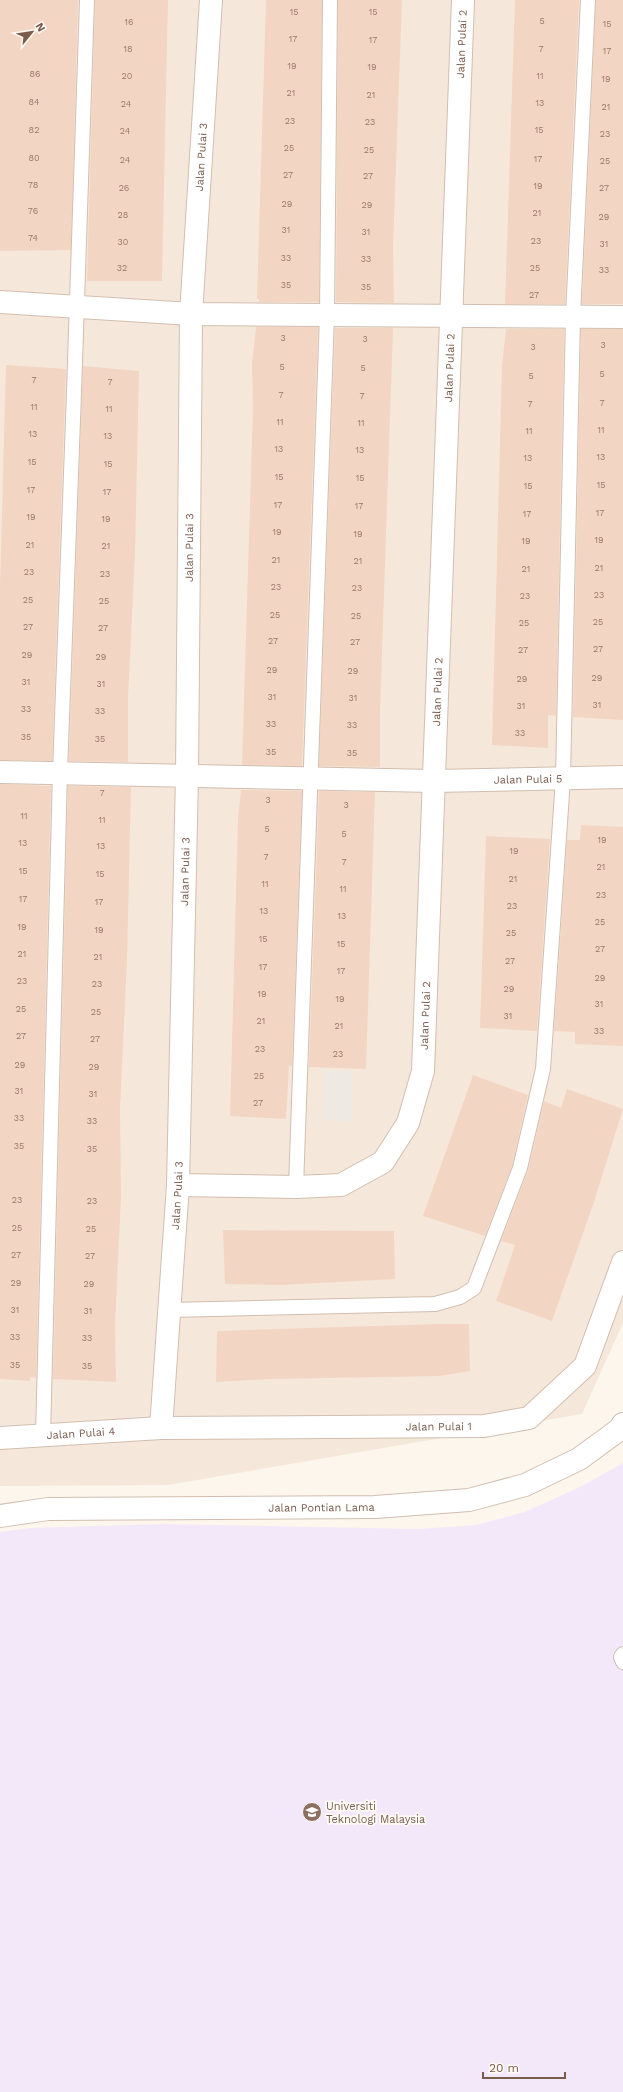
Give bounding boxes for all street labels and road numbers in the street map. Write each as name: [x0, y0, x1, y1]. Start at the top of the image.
street label: Jalan Pulai 2: [454, 10, 469, 79]
street label: Jalan Pulai 3: [192, 122, 210, 192]
street label: Jalan Pulai 2: [441, 333, 457, 402]
street label: Jalan Pulai 3: [182, 513, 196, 582]
street label: Jalan Pulai 2: [429, 657, 445, 726]
street label: Jalan Pulai 5: [493, 772, 562, 786]
street label: Jalan Pulai 3: [178, 837, 192, 906]
street label: Jalan Pulai 2: [417, 981, 433, 1050]
street label: Jalan Pulai 3: [168, 1161, 185, 1230]
street label: Jalan Pulai 1: [405, 1420, 472, 1433]
street label: Jalan Pulai 4: [46, 1424, 116, 1442]
street label: Jalan Pontian Lama: [268, 1501, 375, 1514]

